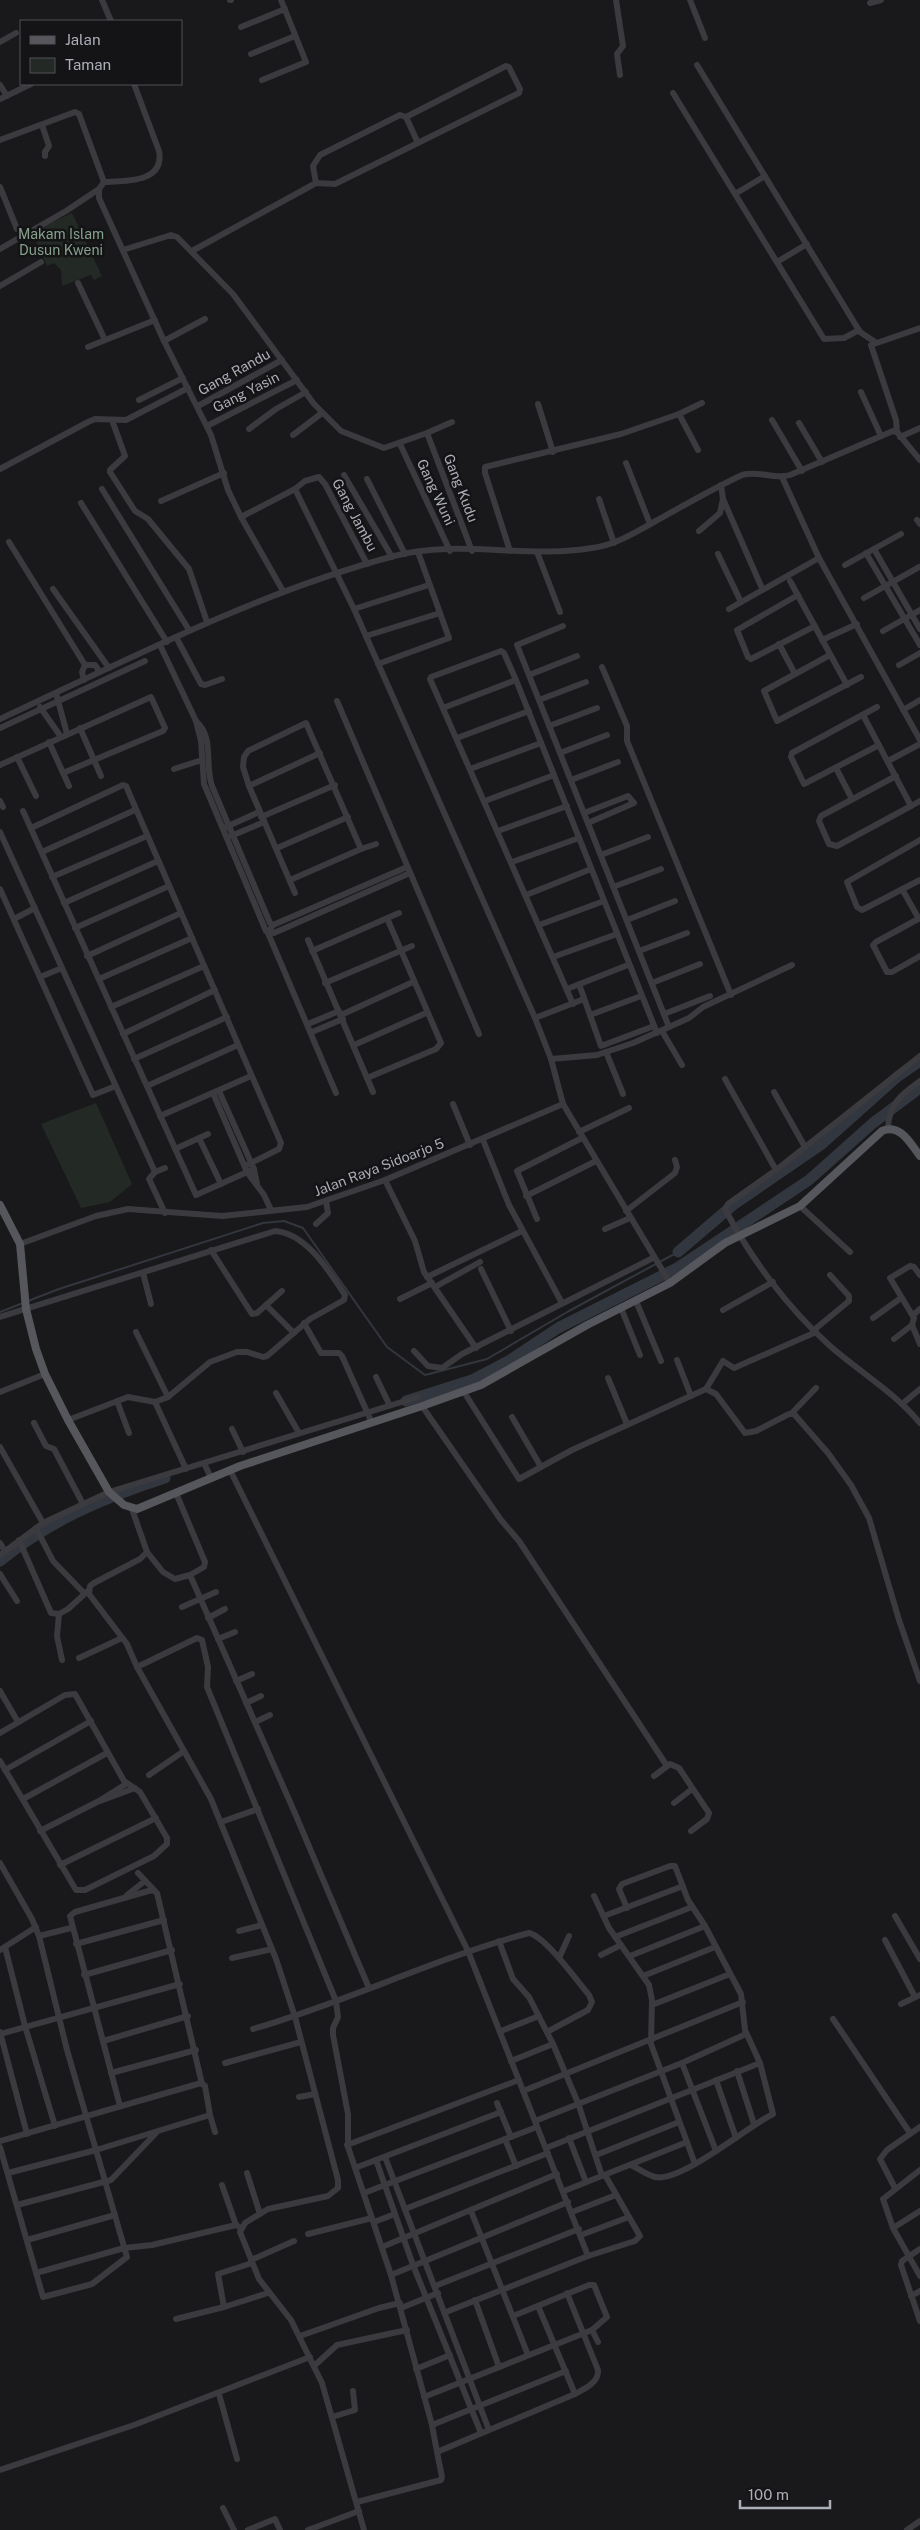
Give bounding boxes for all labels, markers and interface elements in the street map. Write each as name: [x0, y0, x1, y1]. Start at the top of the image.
legend: [20, 20, 182, 85]
text: Jalan: [65, 31, 101, 48]
text: Taman: [65, 56, 111, 73]
park label: Makam Islam Dusun Kweni: [18, 226, 104, 258]
street label: Gang Randu: [195, 346, 273, 398]
street label: Gang Yasin: [210, 368, 282, 416]
street label: Gang Kudu: [441, 452, 481, 524]
street label: Gang Wuni: [414, 456, 458, 528]
street label: Gang Jambu: [329, 476, 381, 554]
street label: Jalan Raya Sidoarjo 5: [312, 1135, 446, 1199]
scale bar: [740, 2478, 830, 2510]
text: 100 m: [748, 2486, 789, 2503]

